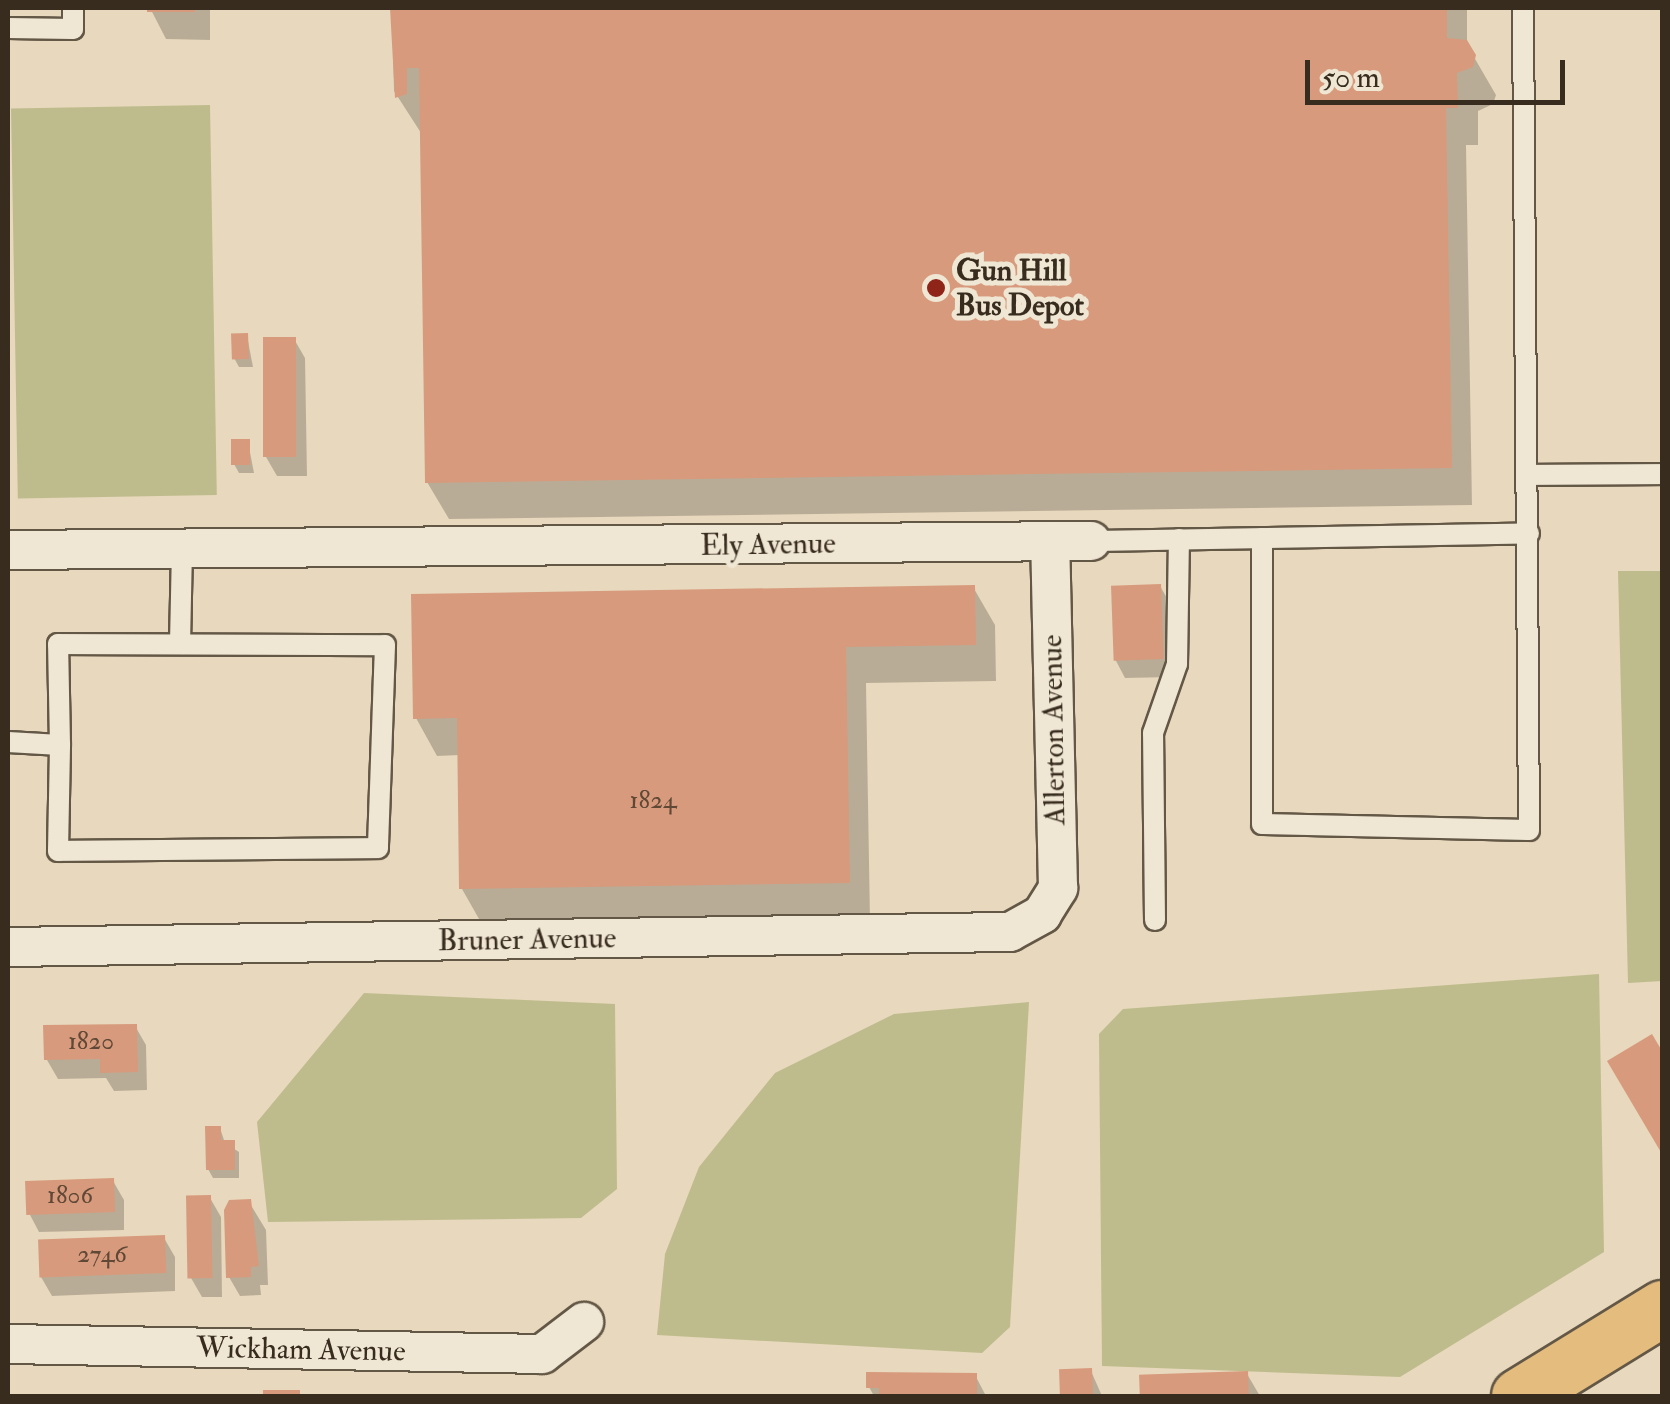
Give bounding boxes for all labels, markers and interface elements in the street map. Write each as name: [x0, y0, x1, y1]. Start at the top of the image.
scale bar: [1310, 40, 1570, 102]
text: 50 m: [1322, 59, 1380, 96]
place label: Gun Hill Bus Depot: [956, 253, 1084, 324]
marker: Gun Hill Bus Depot: [925, 277, 947, 299]
street label: Ely Avenue: [700, 526, 836, 564]
street label: Allerton Avenue: [1034, 634, 1074, 826]
house number: 1824: [630, 786, 676, 816]
street label: Bruner Avenue: [437, 920, 617, 960]
house number: 1820: [68, 1027, 114, 1057]
house number: 1806: [47, 1181, 93, 1211]
house number: 2746: [77, 1240, 127, 1270]
street label: Wickham Avenue: [196, 1330, 406, 1370]

